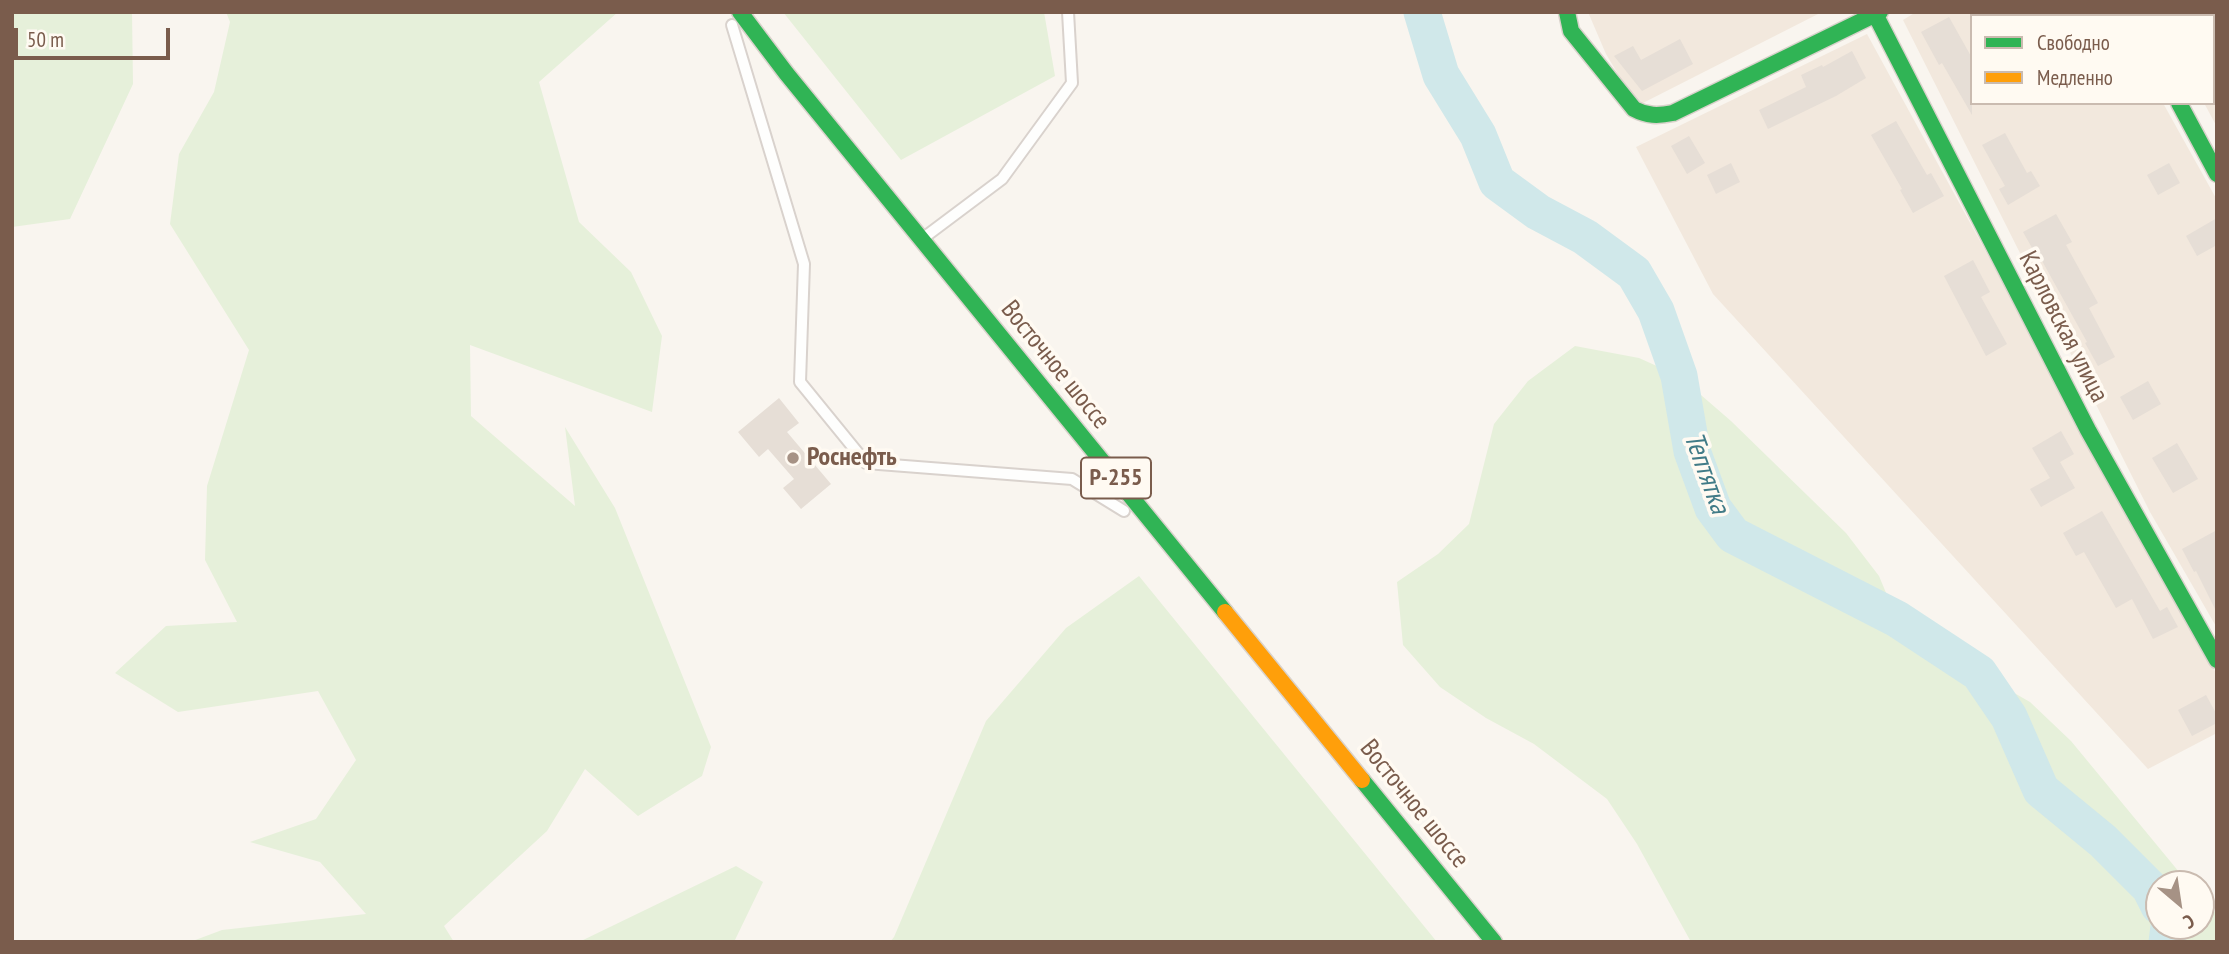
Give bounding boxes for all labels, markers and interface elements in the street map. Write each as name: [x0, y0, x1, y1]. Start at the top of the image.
scale bar: [18, 14, 173, 58]
legend: [1970, 14, 2215, 105]
text: 50 m: [27, 26, 64, 53]
text: Свободно: [2037, 29, 2110, 56]
text: Медленно: [2037, 64, 2113, 91]
street label: Карловская улица: [2012, 246, 2114, 408]
street label: Восточное шоссе: [994, 295, 1116, 435]
water label: Тептятка: [1676, 428, 1736, 518]
place label: Роснефть: [807, 442, 897, 474]
marker: Роснефть: [785, 450, 801, 466]
road number: Р-255: [1081, 458, 1151, 499]
street label: Восточное шоссе: [1353, 734, 1475, 874]
north arrow: [2145, 870, 2215, 940]
text: С: [2180, 909, 2199, 934]

